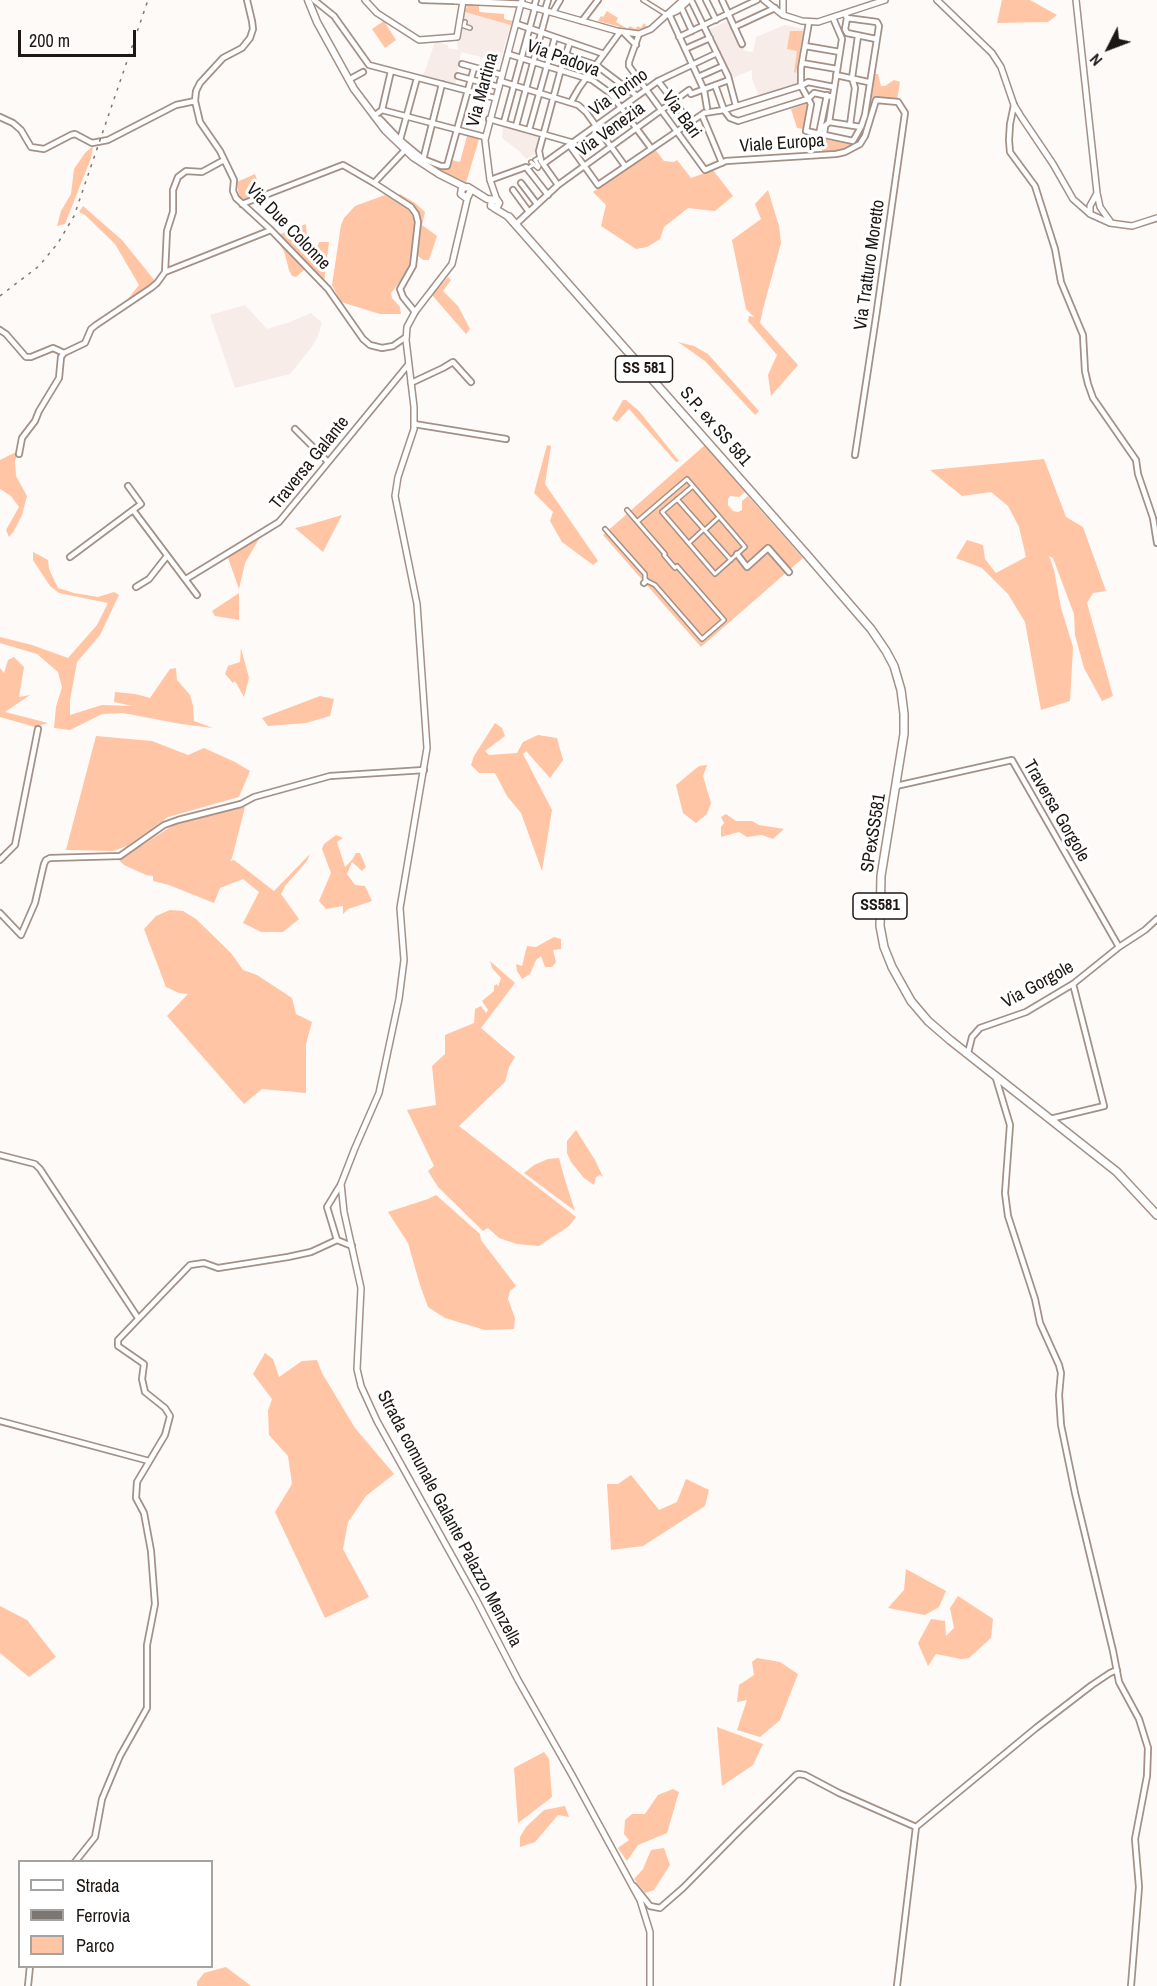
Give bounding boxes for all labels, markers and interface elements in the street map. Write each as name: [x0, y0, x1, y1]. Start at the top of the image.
scale bar: [21, 18, 140, 56]
north arrow: [1079, 18, 1139, 78]
text: 200 m: [29, 28, 70, 53]
street label: Via Padova: [524, 36, 602, 82]
text: N: [1084, 49, 1107, 71]
street label: Via Martina: [463, 50, 503, 130]
street label: Via Torino: [586, 65, 652, 121]
street label: Via Bari: [657, 87, 705, 143]
street label: Via Venezia: [573, 98, 649, 162]
street label: Viale Europa: [739, 130, 825, 158]
street label: Via Due Colonne: [241, 179, 335, 275]
street label: Via Tratturo Moretto: [850, 198, 890, 332]
road number: SS 581: [616, 356, 672, 382]
street label: S.P. ex SS 581: [675, 383, 755, 471]
street label: Traversa Galante: [266, 412, 354, 514]
street label: Traversa Gorgole: [1018, 756, 1094, 866]
street label: SPexSS581: [857, 792, 891, 874]
road number: SS581: [853, 893, 907, 919]
street label: Via Gorgole: [998, 957, 1078, 1013]
street label: Strada comunale Galante Palazzo Menzella: [372, 1387, 526, 1651]
legend: [18, 1860, 213, 1968]
text: Strada: [76, 1873, 120, 1898]
text: Ferrovia: [76, 1903, 130, 1928]
text: Parco: [76, 1933, 115, 1958]

